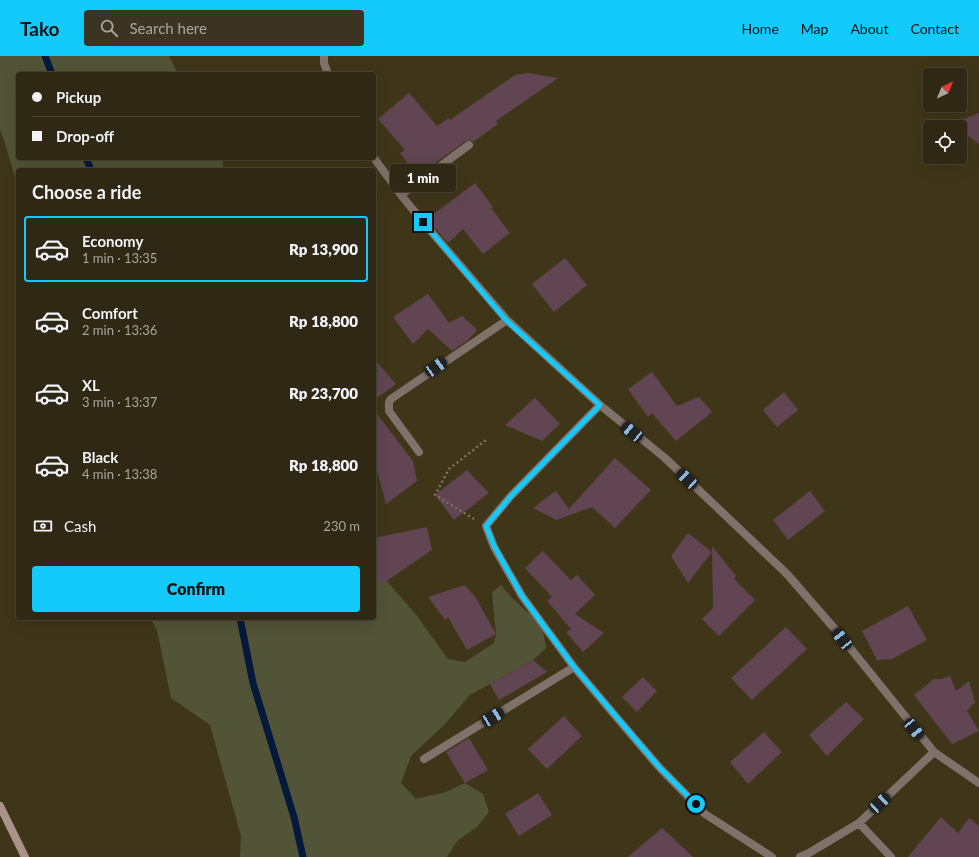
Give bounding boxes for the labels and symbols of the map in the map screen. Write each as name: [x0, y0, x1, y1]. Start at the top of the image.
north arrow: [923, 68, 967, 112]
callout: 1 min: [390, 164, 456, 192]
route end: [414, 213, 432, 231]
car: [423, 355, 449, 379]
car: [619, 420, 645, 444]
car: [674, 466, 700, 492]
car: [830, 626, 854, 652]
car: [480, 706, 506, 728]
car: [902, 716, 926, 742]
car: [867, 790, 893, 816]
route start: [687, 795, 705, 813]

